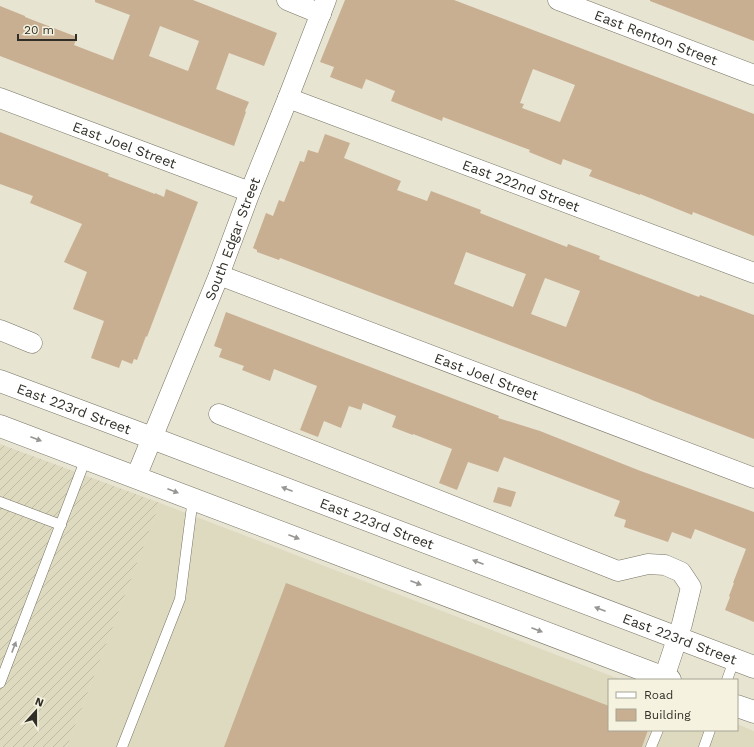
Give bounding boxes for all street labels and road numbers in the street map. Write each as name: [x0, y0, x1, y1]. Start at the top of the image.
street label: East Renton Street: [592, 7, 720, 68]
street label: East Joel Street: [70, 118, 179, 172]
street label: East 222nd Street: [460, 156, 582, 215]
street label: South Edgar Street: [201, 175, 263, 303]
street label: East Joel Street: [432, 350, 541, 403]
street label: East 223rd Street: [15, 380, 133, 437]
street label: East 223rd Street: [318, 495, 436, 553]
street label: East 223rd Street: [621, 610, 739, 668]

